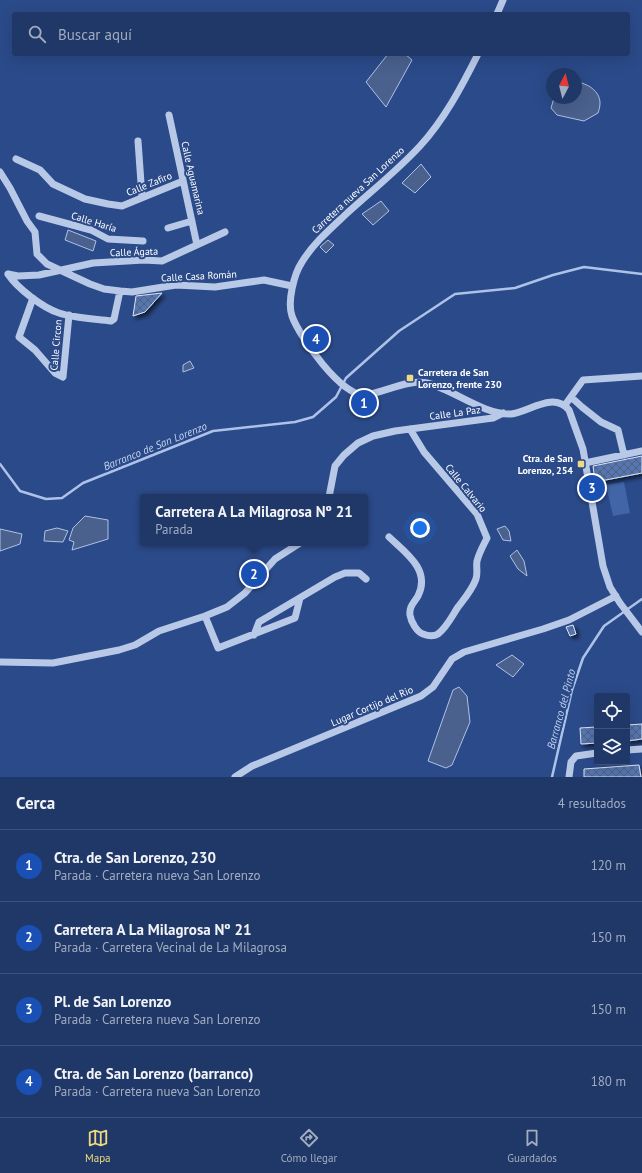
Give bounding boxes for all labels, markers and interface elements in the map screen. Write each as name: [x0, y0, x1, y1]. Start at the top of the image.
search box: [12, 12, 630, 56]
icon: search: [26, 23, 48, 45]
text: Buscar aquí: [58, 25, 132, 44]
north arrow: [546, 68, 582, 104]
street label: Calle Aguamarina: [178, 140, 208, 216]
street label: Carretera nueva San Lorenzo: [309, 144, 407, 236]
street label: Calle Zafiro: [124, 169, 174, 199]
street label: Calle Haría: [70, 209, 118, 235]
street label: Calle Ágata: [110, 245, 158, 259]
street label: Calle Casa Román: [161, 268, 237, 284]
street label: Calle Circon: [47, 319, 65, 371]
pin: 4: [303, 324, 329, 354]
place label: Carretera de San Lorenzo, frente 230: [418, 366, 502, 391]
marker: Carretera de San Lorenzo, frente 230: [405, 373, 415, 383]
pin: 1: [351, 388, 377, 418]
street label: Calle La Paz: [429, 403, 481, 423]
water label: Barranco de San Lorenzo: [101, 419, 209, 473]
place label: Ctra. de San Lorenzo, 254: [518, 452, 573, 477]
marker: Ctra. de San Lorenzo, 254: [576, 459, 586, 469]
street label: Calle Calvario: [442, 461, 490, 515]
pin: 3: [579, 473, 605, 503]
popup: [140, 494, 368, 546]
text: Carretera A La Milagrosa Nº 21: [155, 502, 353, 521]
your location: [410, 518, 430, 538]
text: Parada: [155, 521, 193, 538]
pin: 2: [241, 559, 267, 589]
water label: Barranco del Pinto: [544, 667, 579, 751]
street label: Lugar Cortijo del Rio: [329, 683, 415, 729]
map controls: [594, 693, 630, 765]
button: locate: [594, 693, 630, 729]
button: layers: [594, 729, 630, 765]
text: Cerca: [16, 792, 55, 814]
text: 4 resultados: [558, 795, 626, 812]
text: Ctra. de San Lorenzo, 230: [54, 848, 216, 867]
text: 1: [25, 857, 33, 874]
text: 120 m: [591, 857, 626, 874]
text: Parada · Carretera nueva San Lorenzo: [54, 867, 260, 884]
text: Carretera A La Milagrosa Nº 21: [54, 920, 251, 939]
text: 2: [25, 929, 33, 946]
text: 150 m: [591, 929, 626, 946]
text: Parada · Carretera Vecinal de La Milagrosa: [54, 939, 287, 956]
text: Pl. de San Lorenzo: [54, 992, 171, 1011]
text: 3: [25, 1001, 33, 1018]
text: 150 m: [591, 1001, 626, 1018]
text: Parada · Carretera nueva San Lorenzo: [54, 1011, 260, 1028]
text: Ctra. de San Lorenzo (barranco): [54, 1064, 253, 1083]
text: 4: [25, 1073, 33, 1090]
text: 180 m: [591, 1073, 626, 1090]
text: Parada · Carretera nueva San Lorenzo: [54, 1083, 260, 1100]
tab: Mapa: [85, 1127, 111, 1165]
tab: Cómo llegar: [281, 1127, 337, 1165]
tab: Guardados: [507, 1127, 557, 1165]

